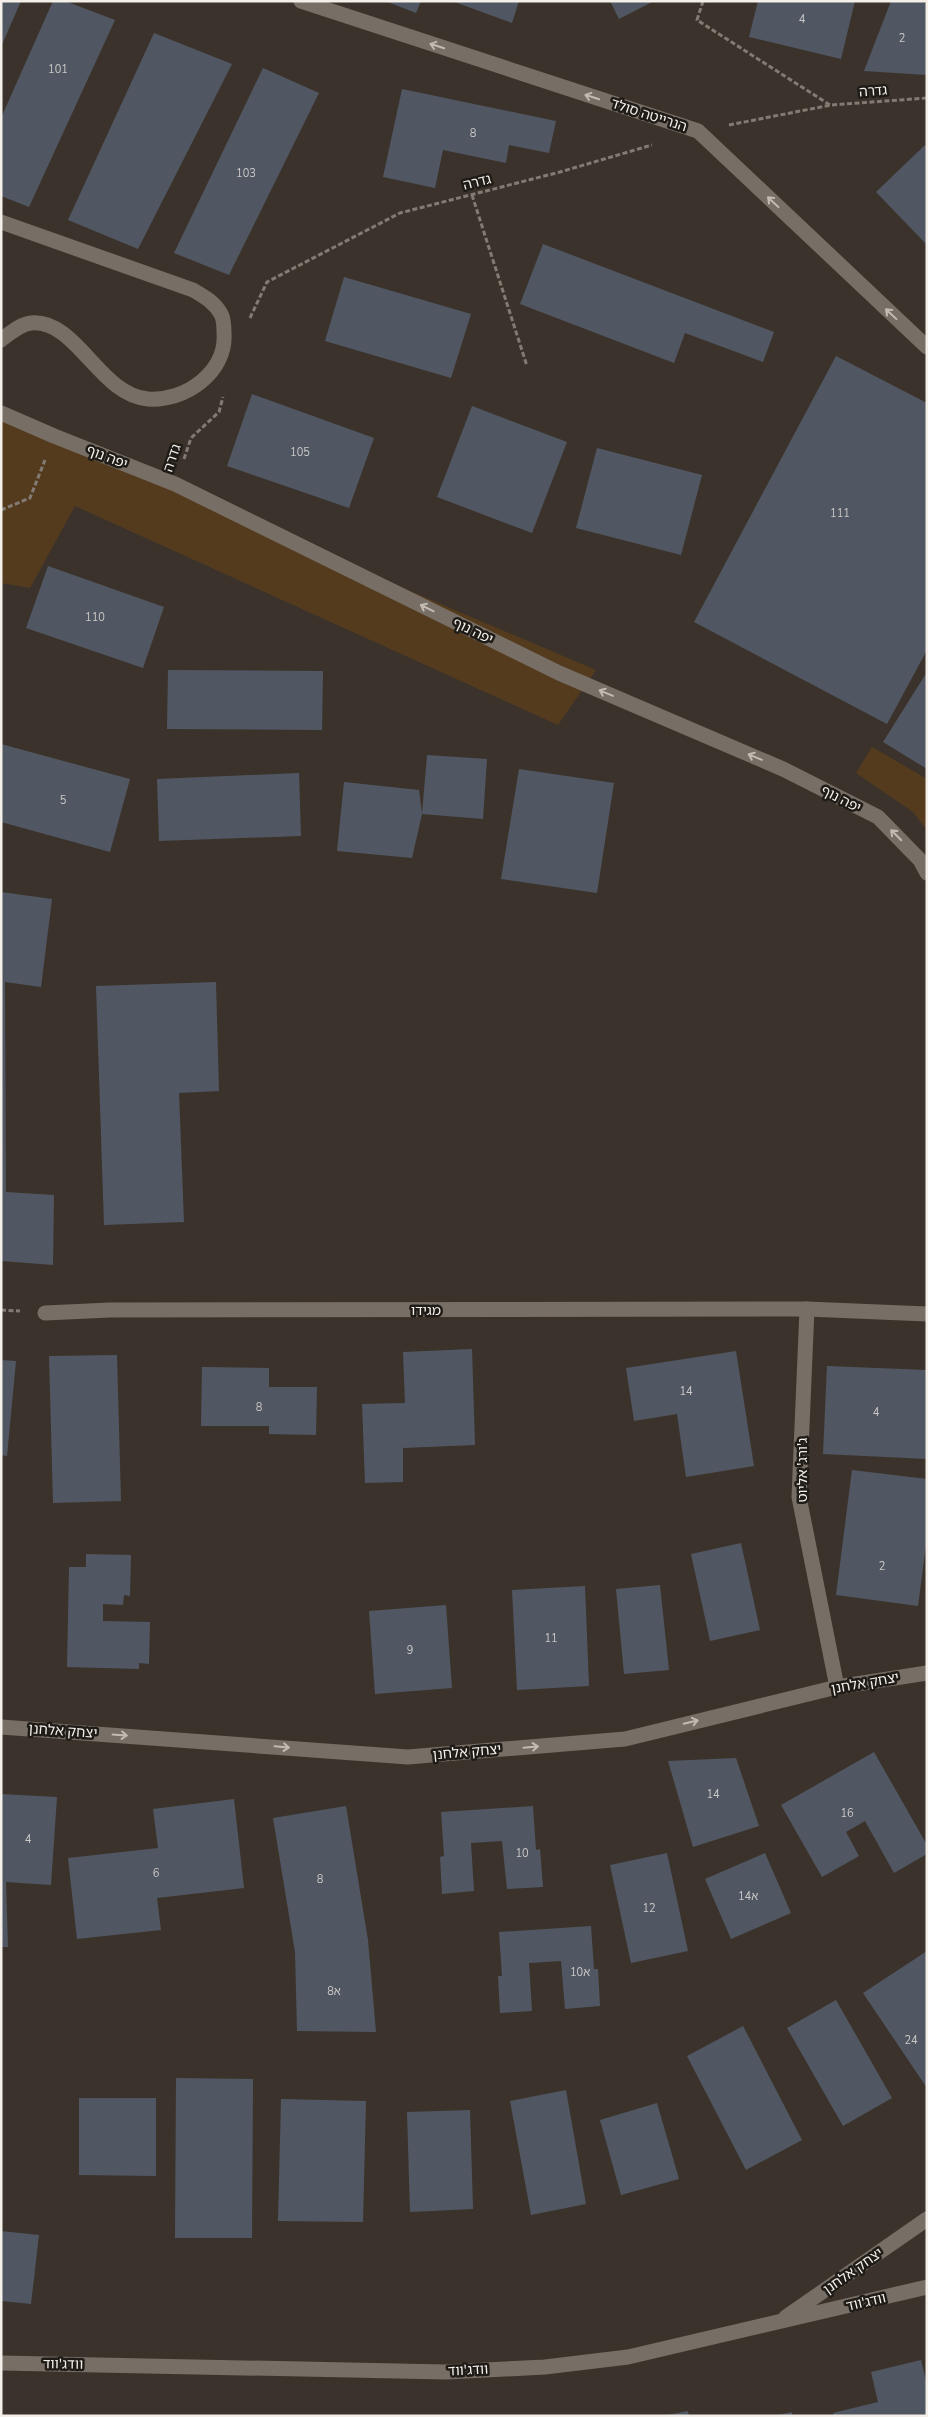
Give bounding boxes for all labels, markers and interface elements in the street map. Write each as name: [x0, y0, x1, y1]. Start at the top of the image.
house number: 4: [799, 12, 806, 27]
house number: 2: [899, 31, 905, 46]
one-way arrow: [430, 41, 446, 50]
house number: 101: [48, 62, 68, 77]
street label: גדרה: [858, 81, 888, 101]
one-way arrow: [584, 91, 600, 101]
street label: הנרייטה סולד: [609, 94, 689, 136]
house number: 8: [470, 126, 477, 141]
house number: 103: [236, 166, 256, 181]
street label: גדרה: [461, 169, 493, 195]
one-way arrow: [767, 196, 779, 208]
one-way arrow: [885, 308, 898, 320]
street label: יפה נוף: [84, 440, 130, 474]
street label: גדרה: [158, 441, 186, 475]
house number: 105: [290, 445, 310, 460]
house number: 111: [830, 506, 850, 521]
one-way arrow: [420, 603, 435, 613]
house number: 110: [85, 610, 105, 625]
street label: יפה נוף: [450, 613, 496, 649]
one-way arrow: [599, 687, 614, 697]
one-way arrow: [748, 752, 763, 762]
street label: יפה נוף: [818, 781, 864, 817]
house number: 5: [60, 793, 67, 808]
one-way arrow: [890, 829, 902, 842]
street label: מגידו: [411, 1301, 441, 1320]
house number: 14: [679, 1384, 693, 1399]
house number: 8: [256, 1400, 263, 1415]
house number: 4: [873, 1405, 880, 1420]
street label: ג'ורג' אליוט: [793, 1438, 812, 1502]
house number: 2: [879, 1559, 885, 1574]
house number: 11: [544, 1631, 558, 1646]
house number: 9: [407, 1643, 413, 1658]
street label: יצחק אלחנן: [829, 1668, 901, 1698]
one-way arrow: [683, 1717, 699, 1726]
street label: יצחק אלחנן: [28, 1719, 98, 1743]
one-way arrow: [111, 1730, 127, 1740]
street label: יצחק אלחנן: [432, 1740, 502, 1764]
one-way arrow: [274, 1742, 290, 1751]
one-way arrow: [523, 1742, 539, 1751]
house number: 14: [706, 1787, 720, 1802]
house number: 16: [840, 1806, 854, 1821]
house number: 4: [25, 1832, 32, 1847]
house number: 10: [515, 1846, 529, 1861]
house number: 6: [153, 1866, 160, 1881]
house number: 8: [317, 1872, 324, 1887]
house number: 14א: [738, 1889, 758, 1904]
house number: 12: [642, 1901, 656, 1916]
house number: 10א: [570, 1965, 590, 1980]
house number: 8א: [327, 1984, 341, 1999]
house number: 24: [904, 2033, 918, 2048]
street label: יצחק אלחנן: [819, 2243, 887, 2299]
street label: וודג'ווד: [844, 2288, 888, 2316]
street label: וודג'ווד: [43, 2354, 83, 2374]
street label: וודג'ווד: [447, 2359, 489, 2381]

